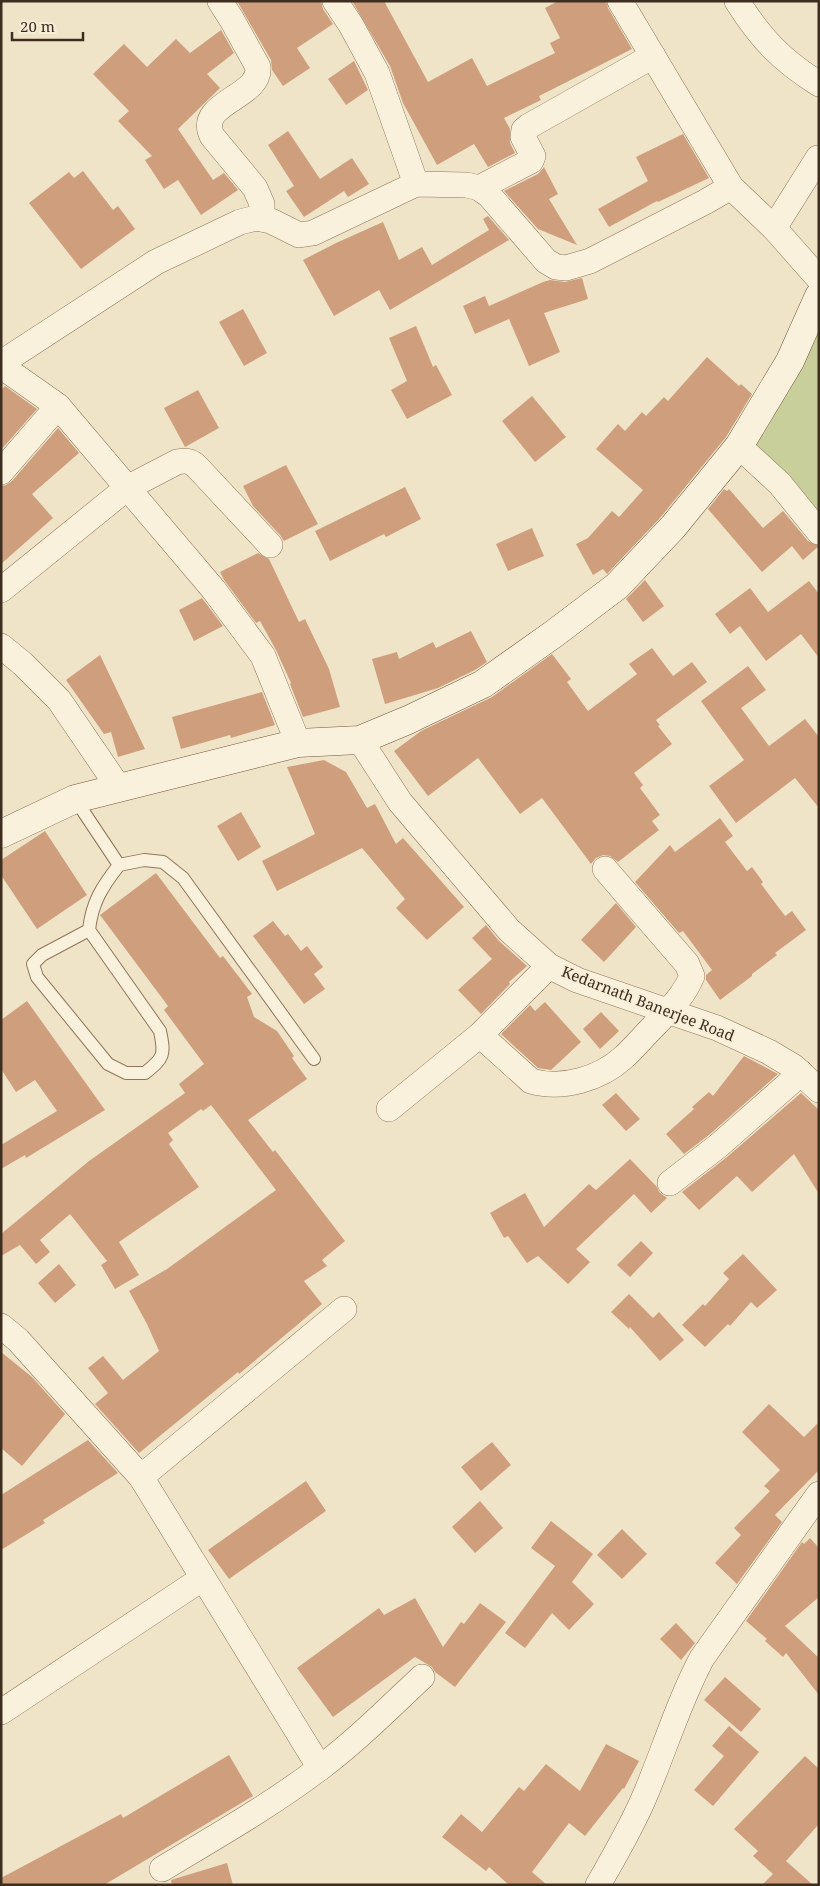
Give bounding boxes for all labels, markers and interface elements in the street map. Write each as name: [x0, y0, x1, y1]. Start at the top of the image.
scale bar: [12, 10, 84, 42]
text: 20 m: [20, 16, 55, 36]
street label: Kedarnath Banerjee Road: [559, 961, 738, 1045]

